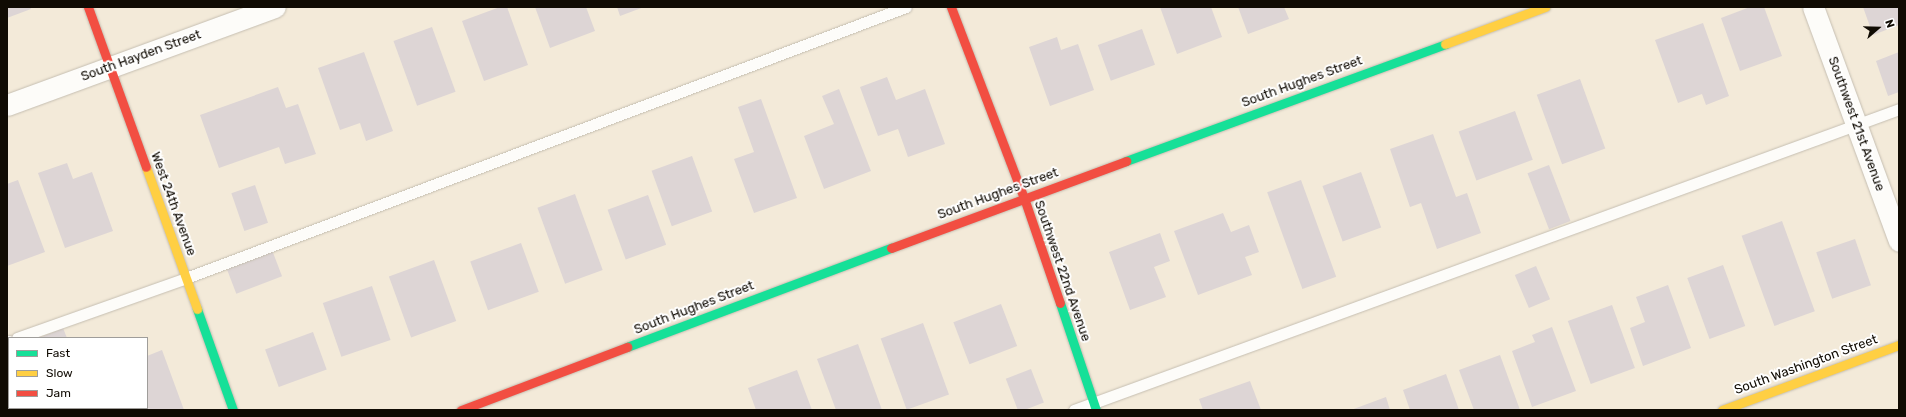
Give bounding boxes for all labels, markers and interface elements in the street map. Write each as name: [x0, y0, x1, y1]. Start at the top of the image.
north arrow: [1858, 8, 1898, 48]
text: N: [1882, 18, 1897, 30]
street label: South Hayden Street: [79, 27, 203, 85]
street label: South Hughes Street: [1240, 53, 1364, 111]
street label: Southwest 21st Avenue: [1824, 54, 1888, 194]
street label: West 24th Avenue: [147, 150, 199, 258]
street label: South Hughes Street: [936, 165, 1060, 223]
street label: Southwest 22nd Avenue: [1030, 198, 1094, 344]
street label: South Hughes Street: [632, 278, 756, 338]
street label: South Washington Street: [1732, 332, 1880, 398]
legend: [8, 337, 148, 409]
text: Fast: [46, 346, 70, 360]
text: Slow: [46, 366, 73, 380]
text: Jam: [46, 386, 71, 400]

